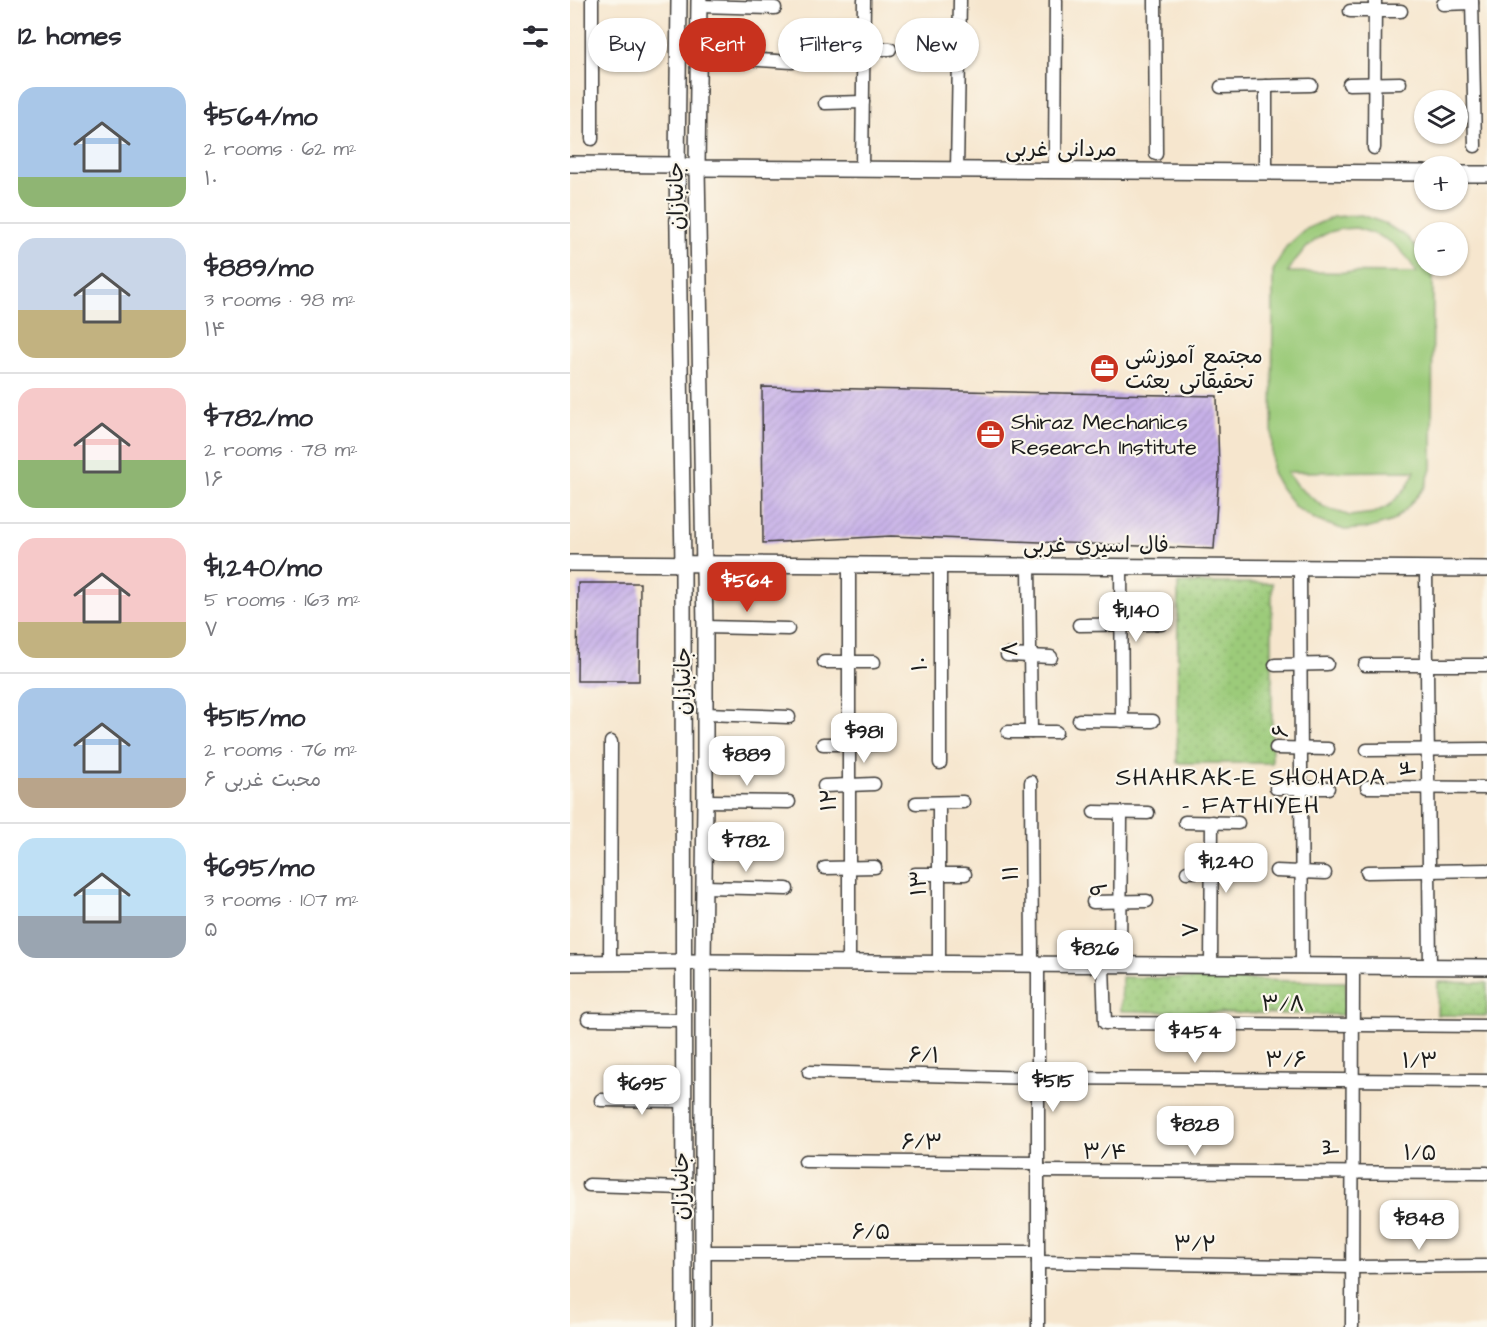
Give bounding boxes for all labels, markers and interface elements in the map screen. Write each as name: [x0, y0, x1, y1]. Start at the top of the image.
text: 12 homes: [18, 18, 121, 54]
chip: Buy: [588, 18, 667, 72]
chip: Rent: [679, 18, 766, 72]
chip: Filters: [778, 18, 883, 72]
chip: New: [895, 18, 979, 72]
icon: filters: [519, 20, 552, 53]
map controls: [1414, 90, 1468, 276]
button: layers: [1414, 90, 1468, 144]
text: $564/mo: [204, 99, 318, 135]
icon: home: [66, 111, 138, 183]
street label: مردانی غربی: [1005, 134, 1117, 165]
text: 2 rooms · 62 m²: [204, 135, 356, 163]
button: +: [1414, 156, 1468, 210]
street label: جانبازان: [660, 162, 693, 230]
text: ۱۰: [204, 165, 218, 193]
button: −: [1414, 222, 1468, 276]
text: $889/mo: [204, 250, 314, 286]
icon: home: [66, 262, 138, 334]
text: 3 rooms · 98 m²: [204, 286, 356, 314]
text: ۱۴: [204, 316, 226, 344]
place label: مجتمع آموزشی تحقیقاتی بعثت: [1125, 341, 1263, 397]
office icon: مجتمع آموزشی تحقیقاتی بعثت: [1088, 352, 1120, 384]
text: $782/mo: [204, 400, 313, 436]
place label: Shiraz Mechanics Research Institute: [1011, 407, 1197, 463]
icon: home: [66, 412, 138, 484]
office icon: Shiraz Mechanics Research Institute: [974, 418, 1006, 450]
text: 2 rooms · 78 m²: [204, 436, 358, 464]
text: ۱۶: [204, 466, 223, 494]
street label: فال اسیری غربی: [1023, 530, 1169, 561]
text: $1,240/mo: [204, 550, 322, 586]
icon: home: [66, 562, 138, 634]
pin: $564: [711, 562, 783, 613]
text: $564: [721, 567, 773, 595]
text: 5 rooms · 163 m²: [204, 586, 360, 614]
pin: $1,140: [1087, 592, 1185, 643]
text: $1,140: [1113, 597, 1159, 625]
text: ۷: [204, 616, 218, 644]
street label: ۸: [995, 641, 1026, 657]
street label: جانبازان: [668, 647, 699, 715]
street label: ۱۰: [905, 656, 936, 672]
text: $515/mo: [204, 700, 305, 736]
icon: home: [66, 712, 138, 784]
pin: $981: [828, 713, 900, 764]
text: $981: [845, 718, 883, 746]
street label: ۶: [1266, 724, 1297, 738]
text: 2 rooms · 76 m²: [204, 736, 357, 764]
pin: $889: [711, 736, 783, 787]
text: $889: [723, 741, 771, 769]
street label: ۴: [1393, 759, 1424, 777]
district label: SHAHRAK-E SHOHADA - FATHIYEH: [1116, 761, 1386, 823]
text: محبت غربی ۶: [204, 766, 321, 794]
street label: ۱۲: [814, 789, 845, 811]
pin: $782: [710, 822, 782, 873]
text: $782: [722, 827, 770, 855]
pin: $1,240: [1177, 843, 1275, 894]
text: $1,240: [1199, 848, 1253, 876]
text: $695/mo: [204, 850, 315, 886]
icon: home: [66, 862, 138, 934]
street label: ۱۱: [996, 865, 1027, 881]
street label: ۱۳: [904, 870, 935, 896]
street label: ۹: [1085, 882, 1116, 896]
text: 3 rooms · 107 m²: [204, 886, 359, 914]
text: ۵: [204, 916, 218, 944]
street label: ۷: [1176, 922, 1207, 938]
pin: $826: [1059, 930, 1131, 981]
text: $826: [1071, 935, 1119, 963]
street label: ۳/۸: [1261, 989, 1305, 1020]
pin: $454: [1159, 1013, 1231, 1064]
text: $454: [1169, 1018, 1221, 1046]
street label: ۶/۱: [908, 1040, 940, 1071]
street label: ۳/۶: [1265, 1045, 1307, 1076]
street label: ۱/۳: [1402, 1046, 1438, 1077]
pin: $515: [1017, 1062, 1089, 1113]
pin: $695: [606, 1065, 678, 1116]
text: $515: [1032, 1067, 1074, 1095]
text: $695: [617, 1070, 667, 1098]
pin: $828: [1159, 1106, 1231, 1157]
text: $828: [1171, 1111, 1219, 1139]
street label: ۶/۳: [901, 1127, 943, 1158]
street label: ۳/۴: [1083, 1137, 1127, 1168]
street label: ۳: [1317, 1138, 1348, 1156]
street label: ۱/۵: [1403, 1138, 1437, 1169]
street label: جانبازان: [666, 1152, 697, 1220]
pin: $848: [1383, 1200, 1455, 1251]
text: $848: [1394, 1205, 1444, 1233]
street label: ۶/۵: [852, 1217, 890, 1248]
street label: ۳/۲: [1173, 1229, 1217, 1260]

